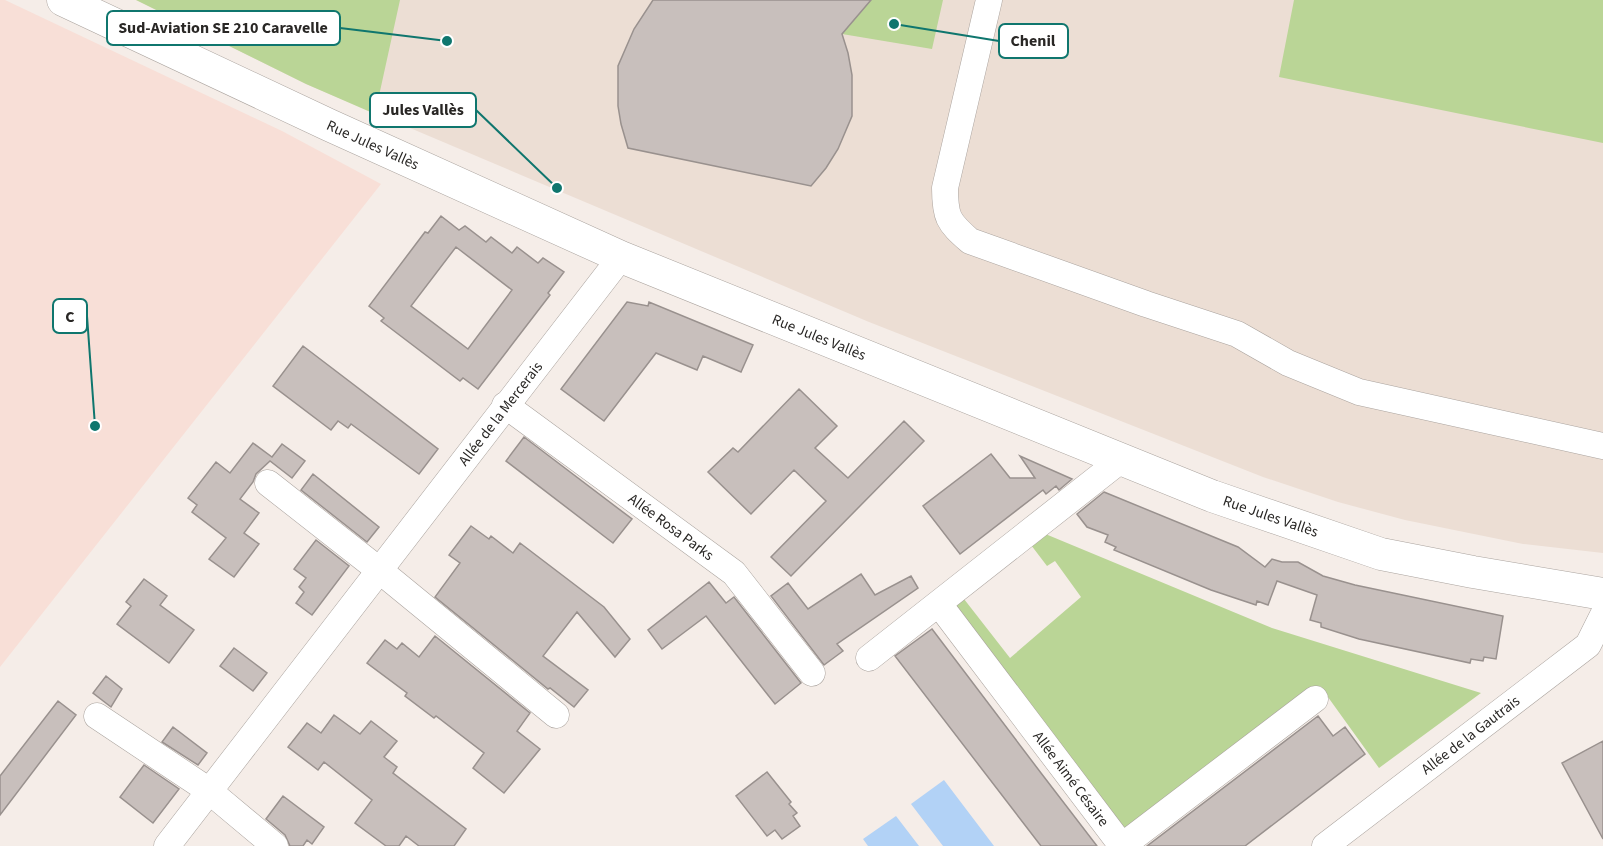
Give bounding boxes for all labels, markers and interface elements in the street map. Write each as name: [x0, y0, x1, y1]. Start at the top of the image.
callout: Sud-Aviation SE 210 Caravelle: [107, 11, 340, 45]
text: Sud-Aviation SE 210 Caravelle: [118, 17, 328, 39]
callout: Chenil: [999, 24, 1068, 58]
text: Chenil: [1011, 30, 1056, 52]
callout: Jules Vallès: [370, 93, 476, 127]
text: Jules Vallès: [382, 99, 464, 121]
street label: Rue Jules Vallès: [323, 115, 422, 175]
callout: C: [53, 299, 87, 333]
text: C: [65, 306, 75, 328]
street label: Rue Jules Vallès: [769, 309, 869, 366]
street label: Allée de la Mercerais: [454, 357, 548, 470]
street label: Allée Rosa Parks: [624, 489, 718, 566]
street label: Rue Jules Vallès: [1220, 491, 1321, 543]
street label: Allée de la Gautrais: [1417, 691, 1525, 780]
street label: Allée Aimé Césaire: [1028, 727, 1114, 831]

